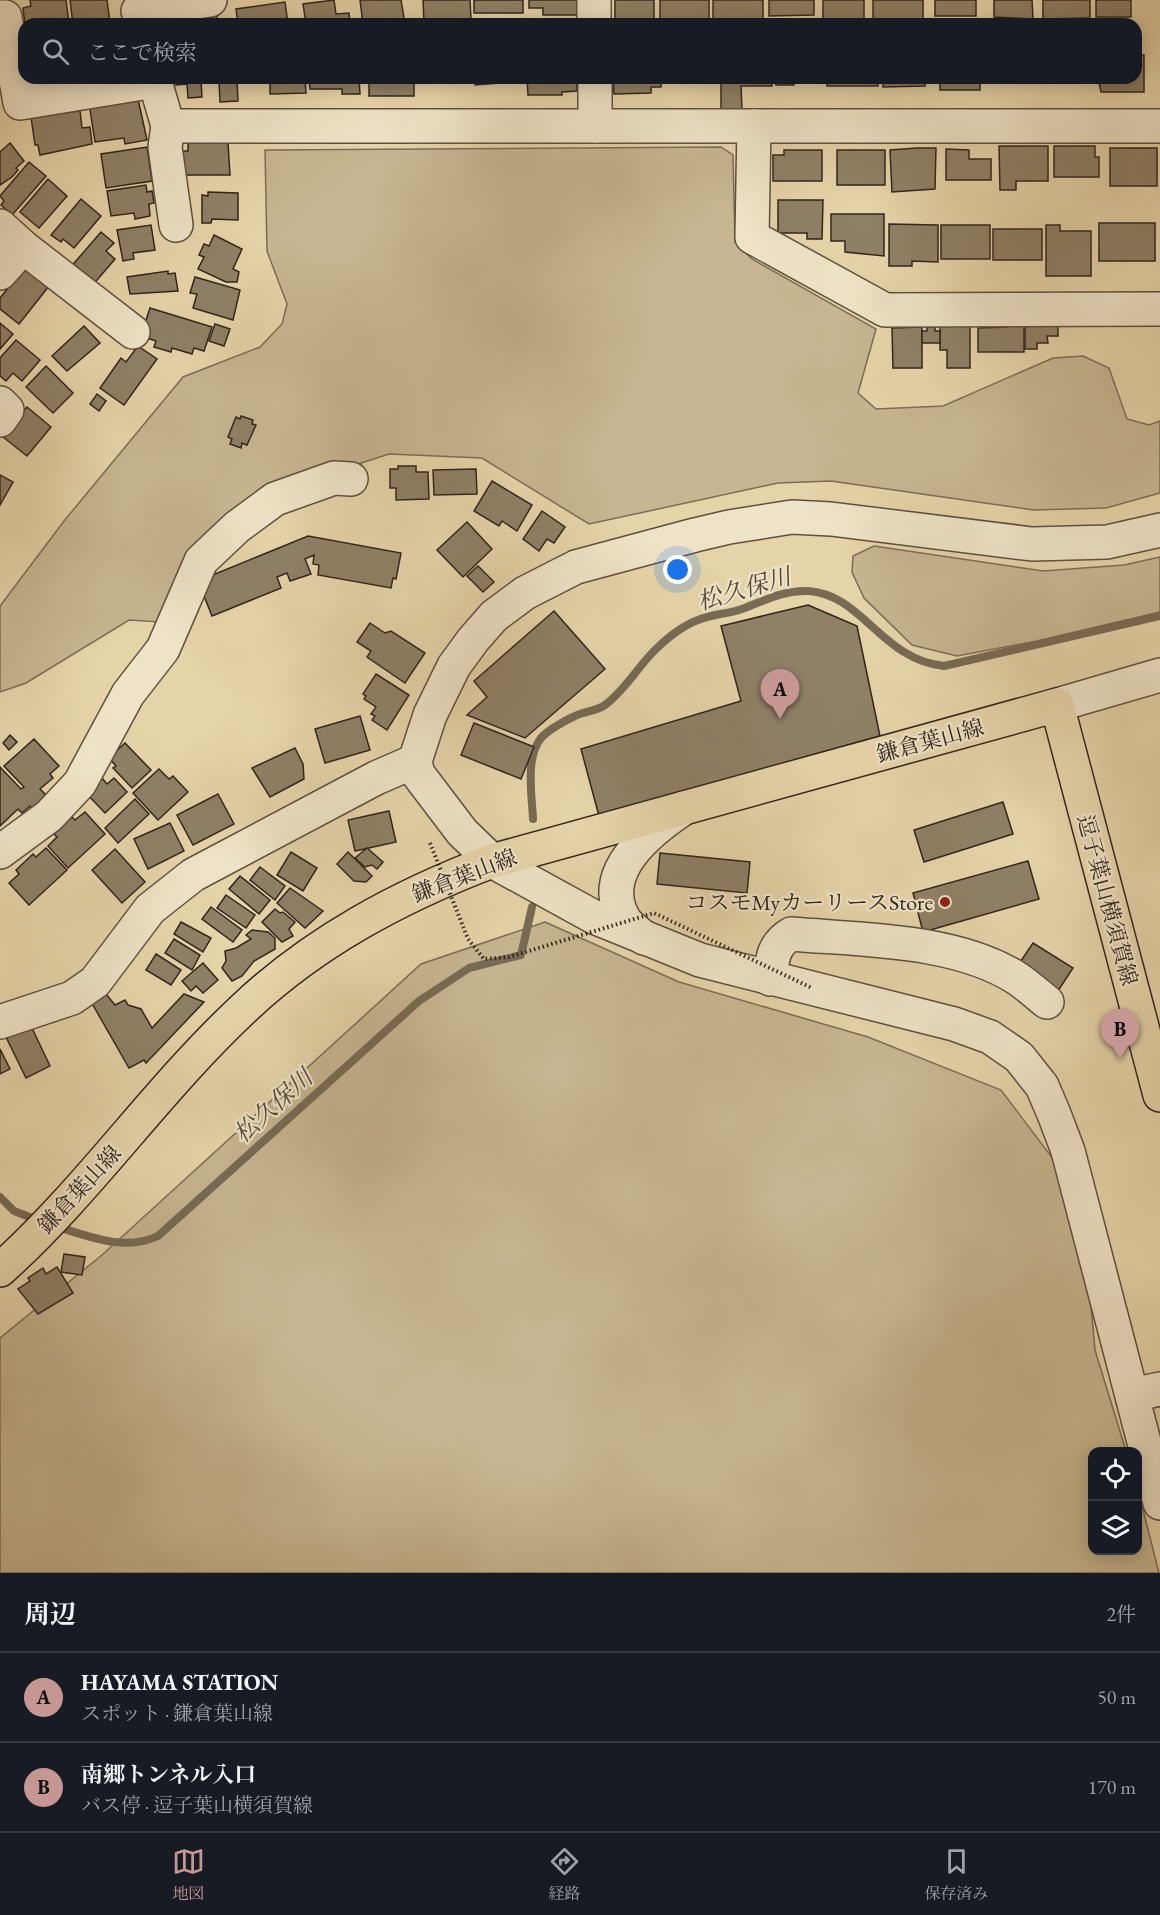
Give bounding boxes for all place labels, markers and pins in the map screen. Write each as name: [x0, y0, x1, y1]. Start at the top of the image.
pin: A: [760, 670, 800, 719]
place label: コスモMyカーリースStore: [686, 888, 933, 917]
marker: コスモMyカーリースStore: [938, 895, 952, 909]
pin: B: [1100, 1010, 1140, 1059]

